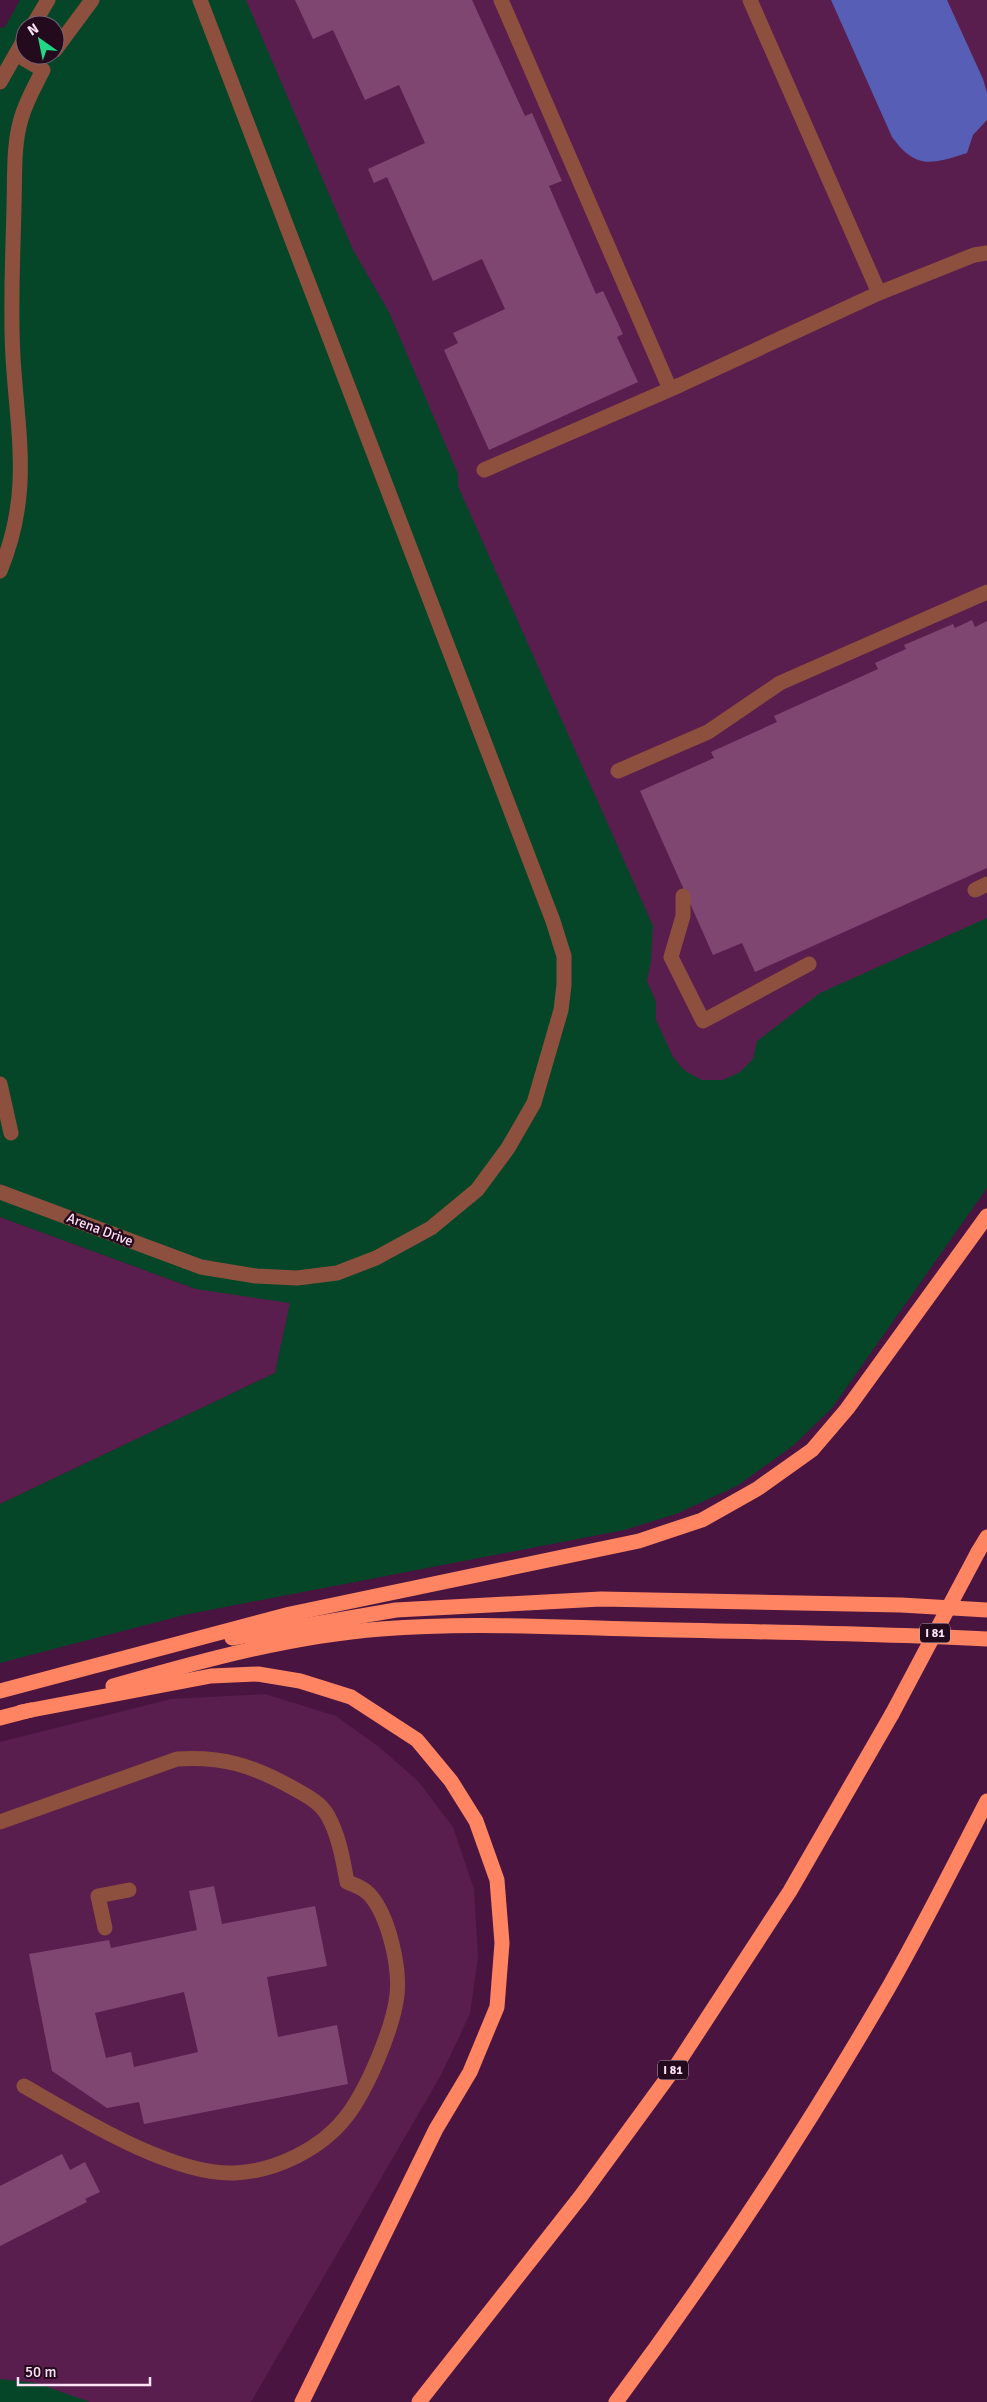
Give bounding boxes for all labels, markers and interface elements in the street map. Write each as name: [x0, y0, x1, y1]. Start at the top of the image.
north arrow: [15, 15, 65, 65]
text: N: [24, 20, 42, 39]
street label: Arena Drive: [64, 1209, 135, 1250]
road number: I 81: [920, 1624, 950, 1642]
road number: I 81: [658, 2060, 688, 2080]
scale bar: [18, 2354, 150, 2386]
text: 50 m: [25, 2363, 56, 2381]

